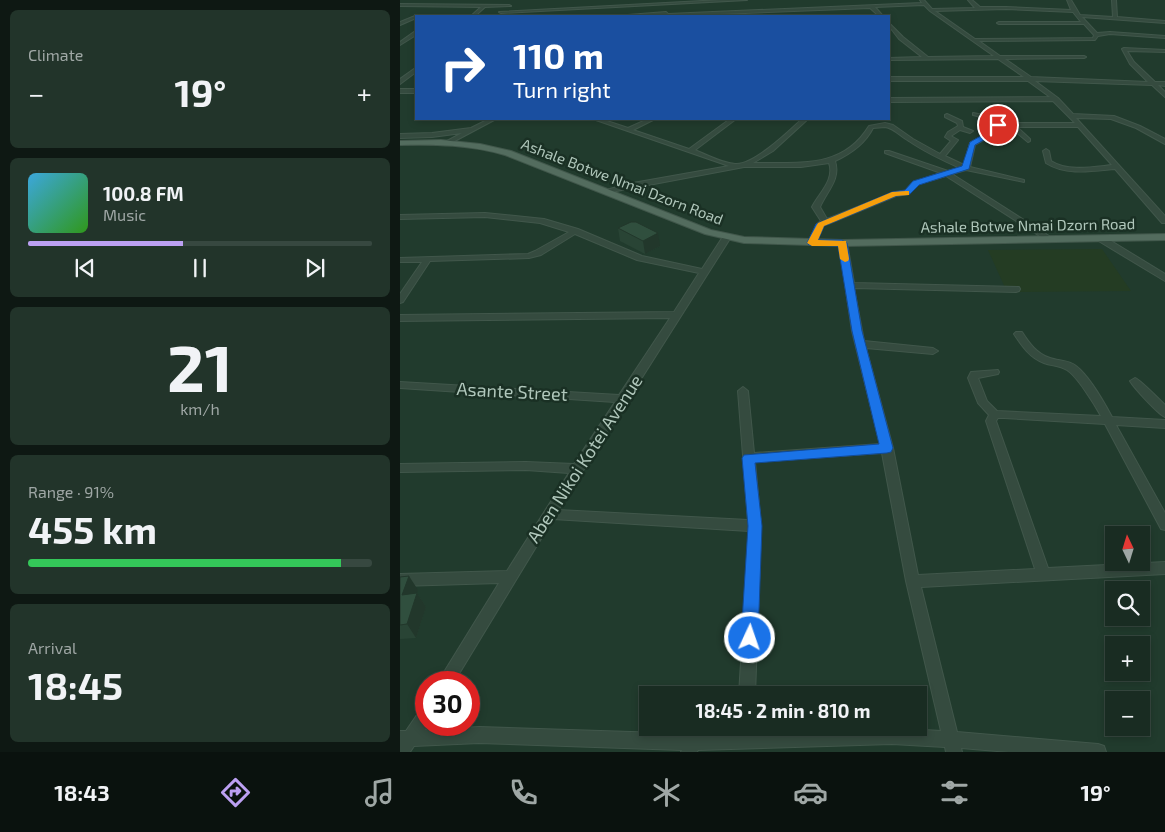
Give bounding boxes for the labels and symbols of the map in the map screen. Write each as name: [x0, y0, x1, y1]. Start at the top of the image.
pin: [977, 104, 1019, 146]
street label: Ashale Botwe Nmai Dzorn Road: [519, 134, 726, 228]
street label: Ashale Botwe Nmai Dzorn Road: [920, 214, 1135, 236]
street label: Aben Nikoi Kotei Avenue: [522, 370, 647, 547]
street label: Asante Street: [456, 377, 568, 405]
north arrow: [1105, 526, 1150, 571]
position arrow: [723, 611, 775, 663]
speed limit sign: 30: [415, 671, 480, 736]

